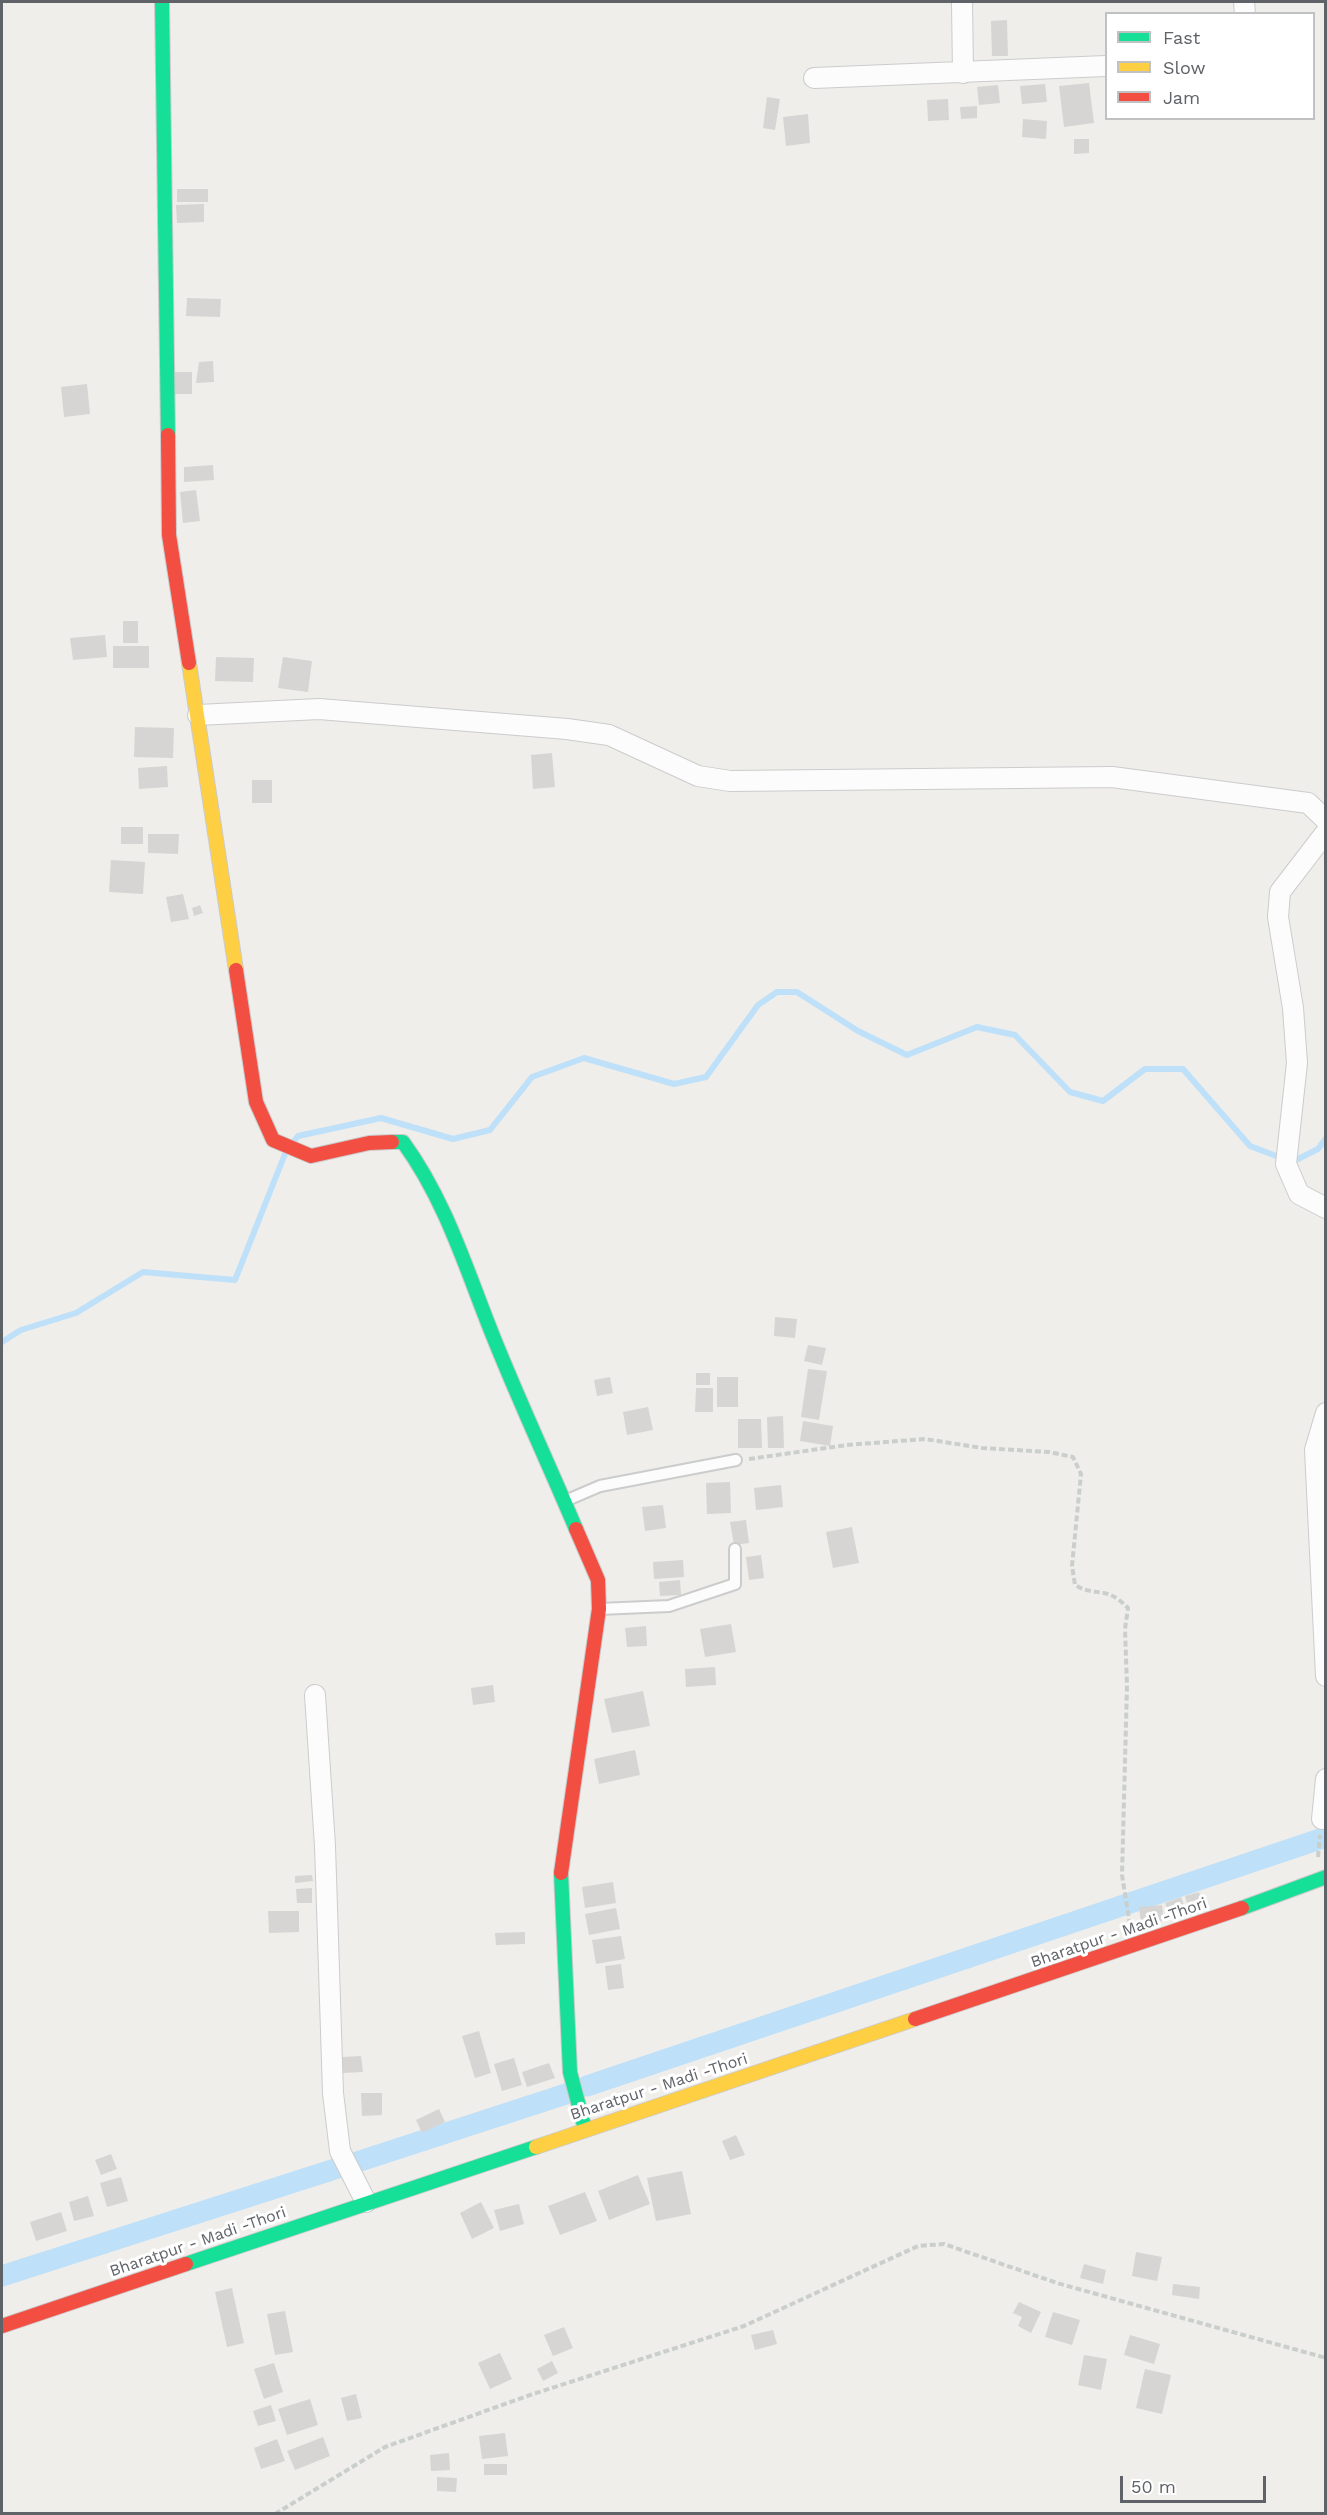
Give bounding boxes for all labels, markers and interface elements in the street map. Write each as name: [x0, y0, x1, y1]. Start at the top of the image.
legend: [1105, 12, 1315, 120]
text: Fast: [1163, 27, 1200, 48]
text: Slow: [1163, 57, 1206, 78]
text: Jam: [1163, 87, 1200, 108]
street label: Bharatpur - Madi -Thori: [1028, 1894, 1210, 1972]
street label: Bharatpur - Madi -Thori: [568, 2049, 750, 2125]
street label: Bharatpur - Madi -Thori: [107, 2203, 289, 2281]
scale bar: [1123, 2464, 1268, 2502]
text: 50 m: [1131, 2476, 1176, 2497]

